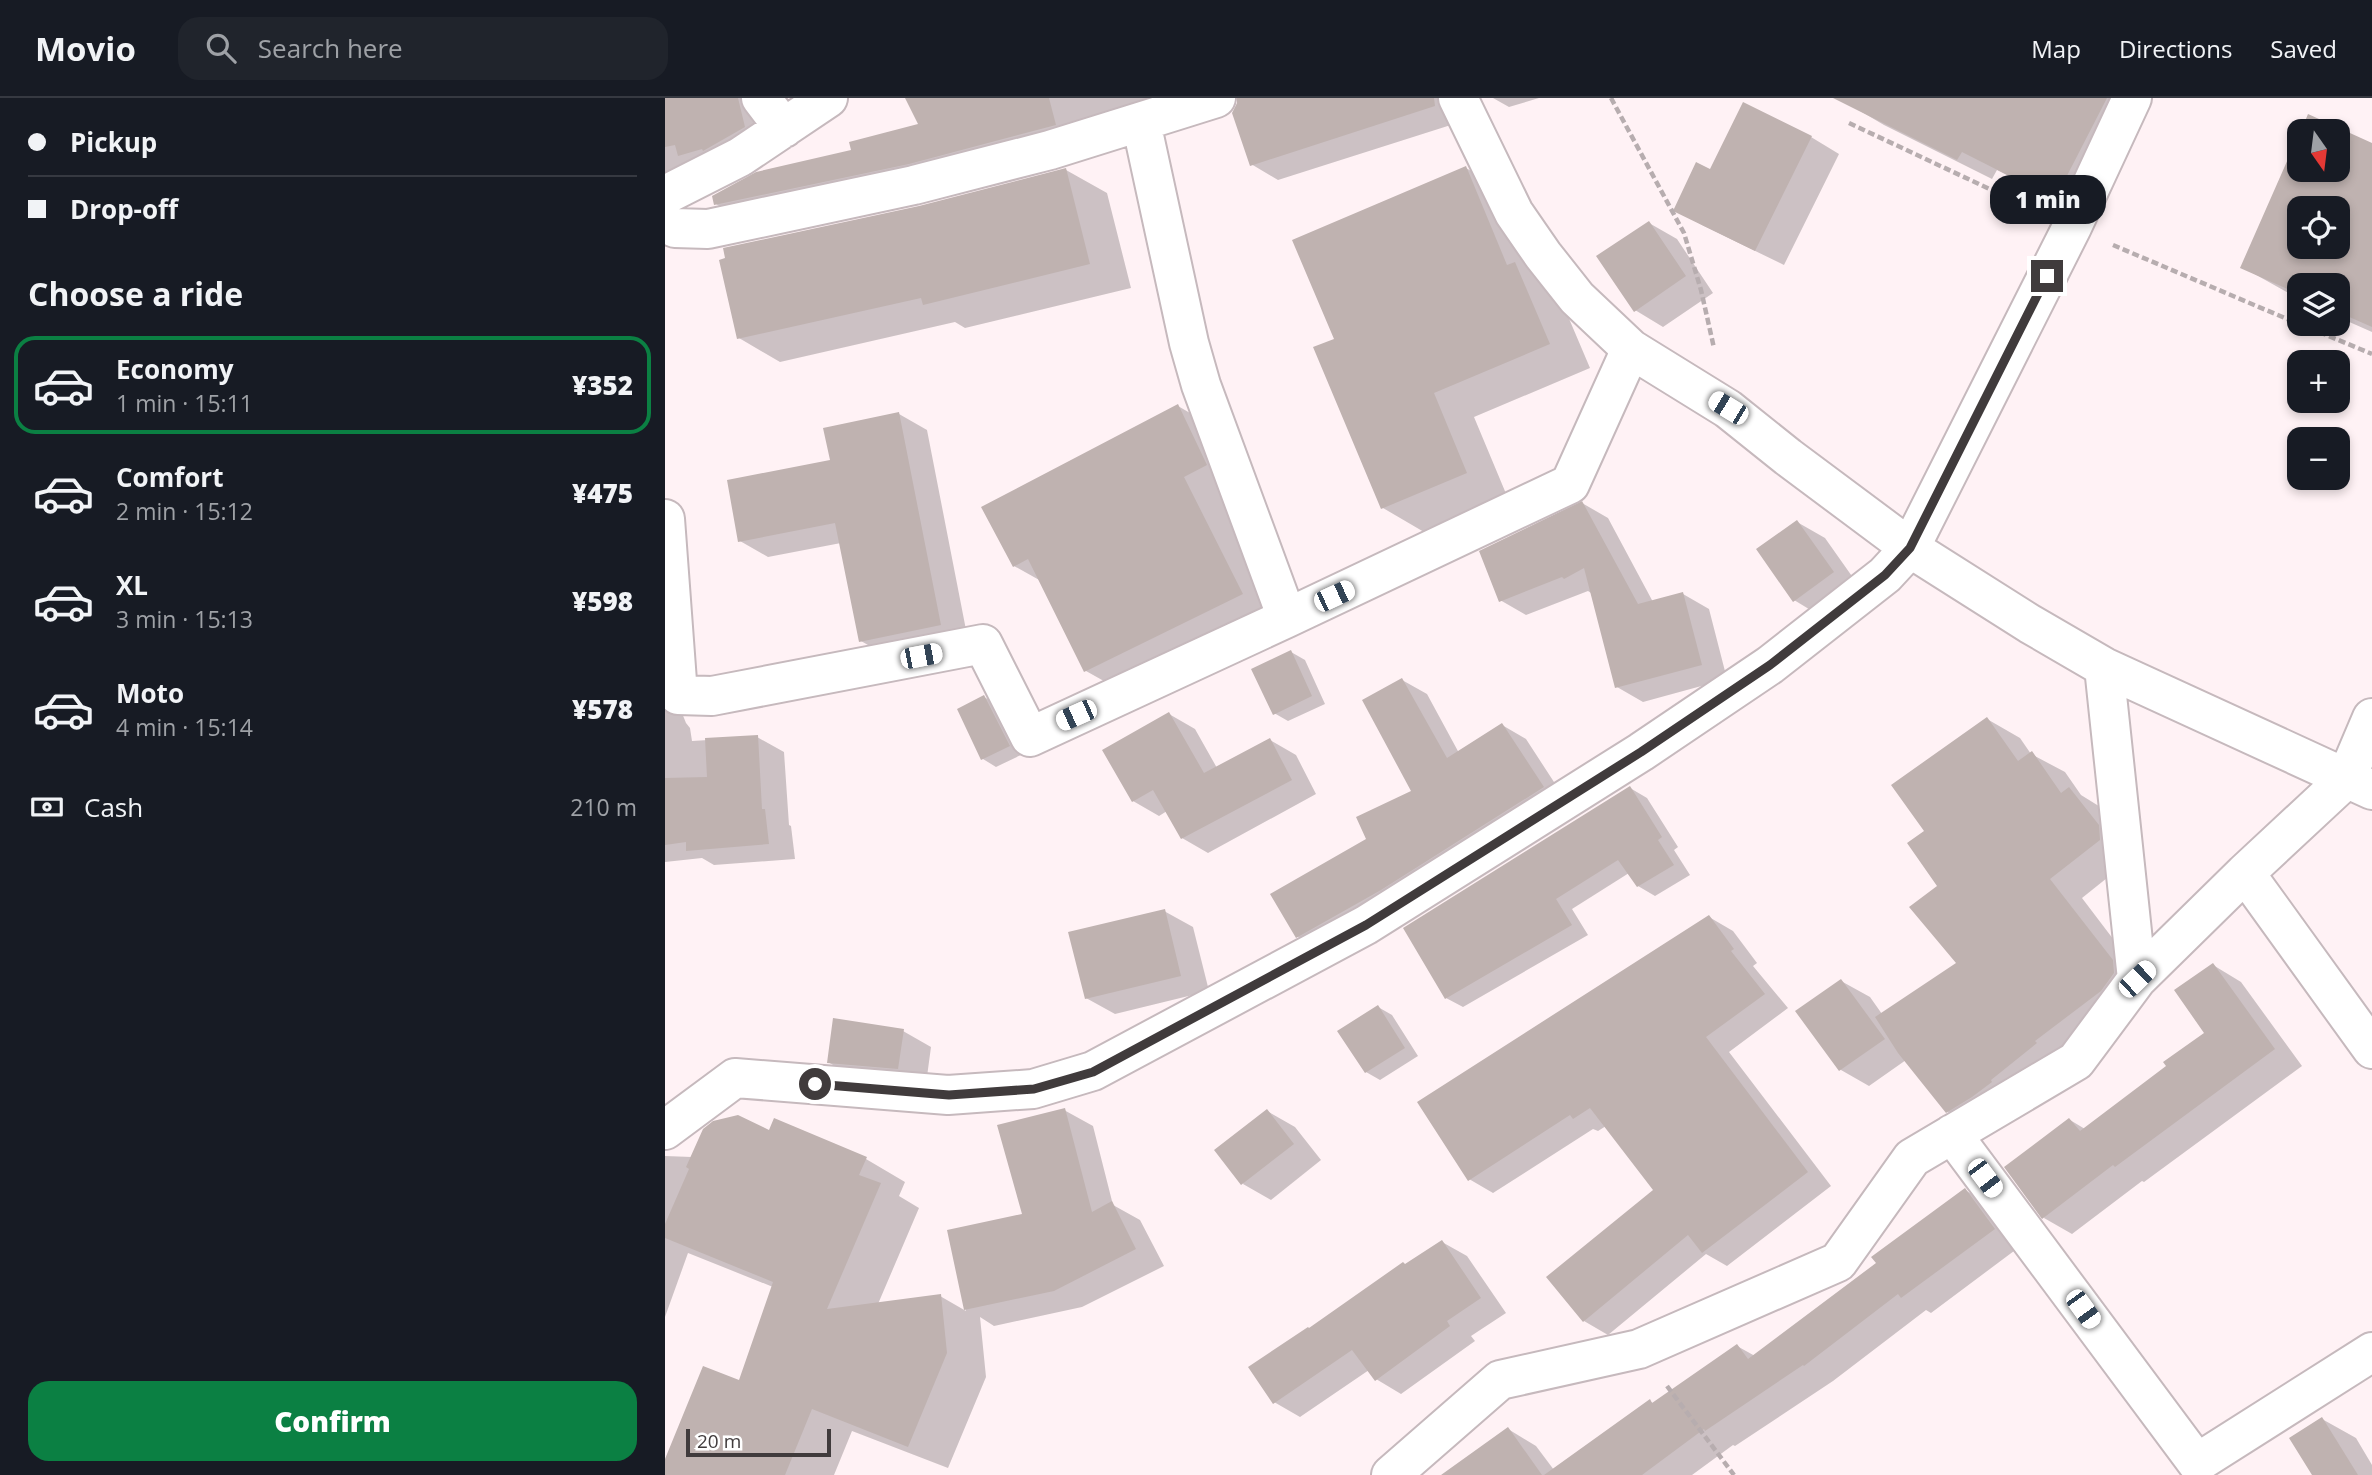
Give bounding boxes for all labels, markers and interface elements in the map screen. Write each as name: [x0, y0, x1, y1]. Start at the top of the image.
search box: [178, 17, 668, 80]
text: Movio: [35, 26, 136, 71]
icon: search: [202, 29, 240, 67]
text: Search here: [258, 30, 403, 66]
text: Map: [2031, 32, 2081, 65]
text: Directions: [2119, 32, 2232, 65]
text: Saved: [2270, 32, 2337, 65]
north arrow: [2287, 119, 2350, 182]
map controls: [2287, 119, 2350, 490]
text: Pickup: [70, 124, 157, 160]
callout: 1 min: [1989, 174, 2105, 223]
text: 1 min: [2015, 183, 2081, 215]
text: Drop-off: [70, 191, 178, 227]
button: locate: [2287, 196, 2350, 259]
route end: [2031, 260, 2063, 292]
text: Choose a ride: [28, 272, 243, 315]
button: layers: [2287, 273, 2350, 336]
button: +: [2287, 350, 2350, 413]
text: Economy: [116, 351, 234, 387]
icon: car: [32, 354, 95, 417]
text: ¥352: [572, 367, 633, 403]
text: 1 min · 15:11: [116, 387, 253, 419]
car: [1705, 388, 1752, 428]
button: −: [2287, 427, 2350, 490]
text: Comfort: [116, 459, 223, 495]
icon: car: [32, 462, 95, 525]
text: ¥475: [572, 475, 633, 511]
text: 2 min · 15:12: [116, 495, 253, 527]
text: XL: [116, 567, 148, 603]
icon: car: [32, 570, 95, 633]
car: [1311, 578, 1358, 614]
text: ¥598: [572, 583, 633, 619]
text: 3 min · 15:13: [116, 603, 253, 635]
car: [899, 642, 944, 670]
text: Moto: [116, 675, 184, 711]
icon: car: [32, 678, 95, 741]
text: ¥578: [572, 691, 633, 727]
car: [1053, 697, 1100, 733]
text: 4 min · 15:14: [116, 711, 253, 743]
icon: cash: [28, 788, 66, 826]
text: Cash: [84, 789, 143, 825]
text: 210 m: [570, 791, 637, 823]
car: [2115, 957, 2160, 1001]
route start: [799, 1068, 831, 1100]
car: [1964, 1155, 2007, 1201]
car: [2063, 1286, 2104, 1332]
button: Confirm: [28, 1381, 637, 1461]
scale bar: [686, 1426, 831, 1458]
text: 20 m: [697, 1428, 741, 1454]

